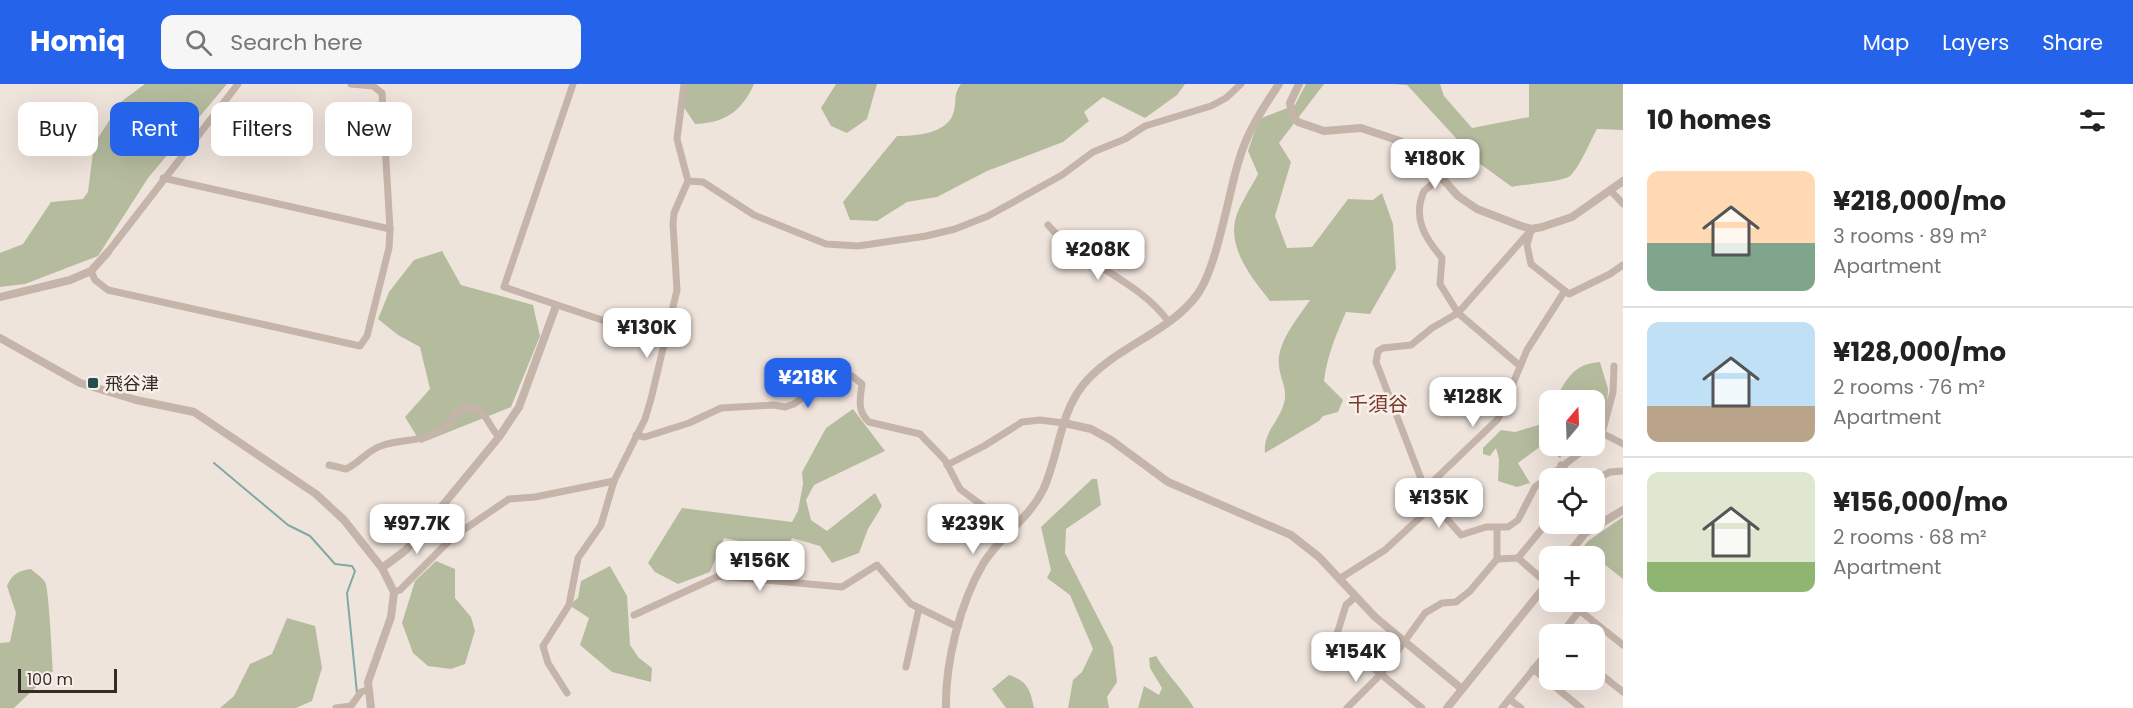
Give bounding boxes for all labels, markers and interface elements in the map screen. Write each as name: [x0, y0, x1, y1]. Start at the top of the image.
search box: [161, 15, 581, 69]
text: Homiq: [30, 22, 125, 61]
icon: search: [182, 26, 215, 59]
text: Search here: [230, 27, 363, 58]
text: Map: [1863, 28, 1909, 57]
text: Layers: [1942, 28, 2009, 57]
text: Share: [2042, 28, 2103, 57]
chip: Buy: [18, 102, 98, 156]
chip: Rent: [110, 102, 199, 156]
chip: Filters: [211, 102, 313, 156]
chip: New: [325, 102, 412, 156]
text: 10 homes: [1647, 102, 1771, 138]
icon: filters: [2076, 104, 2109, 137]
pin: ¥180K: [1393, 139, 1477, 190]
text: ¥180K: [1405, 144, 1465, 172]
text: ¥218,000/mo: [1833, 183, 2006, 219]
icon: home: [1695, 195, 1767, 267]
text: 3 rooms · 89 m²: [1833, 222, 1987, 250]
pin: ¥208K: [1056, 230, 1140, 281]
text: ¥208K: [1066, 235, 1130, 263]
text: Apartment: [1833, 252, 1941, 280]
pin: ¥130K: [605, 308, 689, 359]
text: ¥130K: [617, 313, 677, 341]
text: ¥128,000/mo: [1833, 334, 2006, 370]
icon: home: [1695, 346, 1767, 418]
pin: ¥218K: [766, 358, 850, 409]
text: ¥218K: [778, 363, 838, 391]
place label: 飛谷津: [105, 371, 159, 396]
text: 2 rooms · 76 m²: [1833, 373, 1985, 401]
marker: 飛谷津: [86, 376, 100, 390]
pin: ¥128K: [1431, 377, 1515, 428]
text: ¥128K: [1443, 382, 1503, 410]
district label: 千須谷: [1348, 390, 1408, 418]
north arrow: [1539, 390, 1605, 456]
map controls: [1539, 390, 1605, 690]
text: Apartment: [1833, 403, 1941, 431]
button: locate: [1539, 468, 1605, 534]
pin: ¥135K: [1397, 478, 1481, 529]
text: ¥135K: [1409, 483, 1469, 511]
text: ¥156,000/mo: [1833, 484, 2008, 520]
icon: home: [1695, 496, 1767, 568]
pin: ¥97.7K: [368, 504, 466, 555]
pin: ¥239K: [931, 504, 1015, 555]
text: ¥97.7K: [384, 509, 450, 537]
text: ¥239K: [941, 509, 1005, 537]
text: 2 rooms · 68 m²: [1833, 523, 1987, 551]
pin: ¥156K: [718, 541, 802, 592]
text: ¥156K: [730, 546, 790, 574]
button: +: [1539, 546, 1605, 612]
text: Apartment: [1833, 553, 1941, 581]
button: −: [1539, 624, 1605, 690]
pin: ¥154K: [1314, 632, 1398, 683]
text: ¥154K: [1325, 637, 1387, 665]
scale bar: [18, 666, 117, 694]
text: 100 m: [27, 668, 73, 691]

